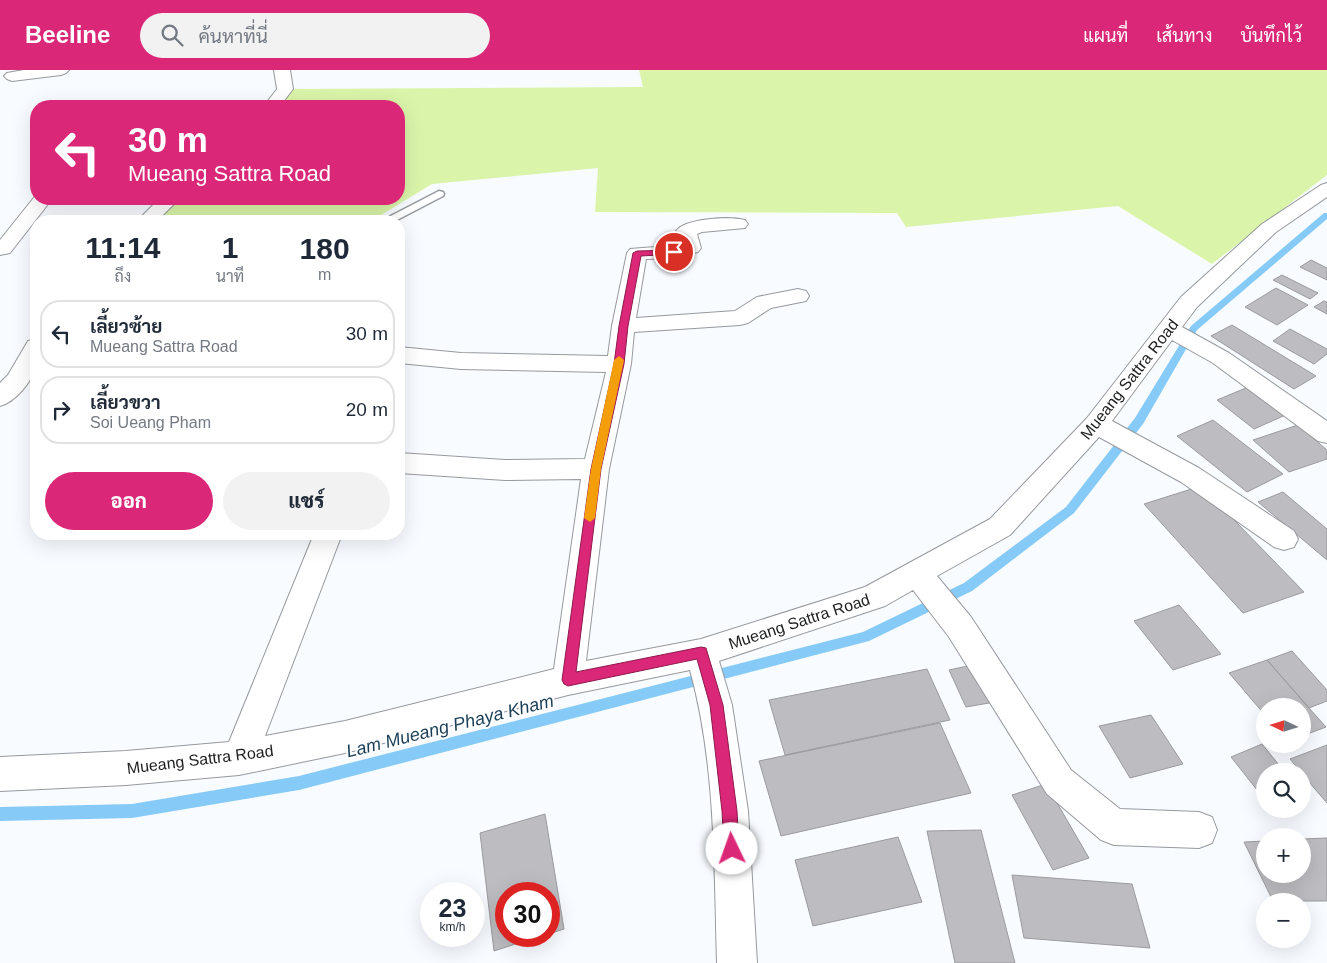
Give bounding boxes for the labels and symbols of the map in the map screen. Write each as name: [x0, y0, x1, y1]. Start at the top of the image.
pin: [653, 231, 695, 273]
street label: Mueang Sattra Road: [1077, 316, 1182, 443]
street label: Mueang Sattra Road: [726, 591, 872, 652]
water label: Lam Mueang Phaya Kham: [344, 691, 556, 761]
north arrow: [1256, 698, 1311, 752]
street label: Mueang Sattra Road: [126, 742, 274, 777]
position arrow: [705, 822, 757, 874]
speed limit sign: 30: [495, 882, 560, 947]

